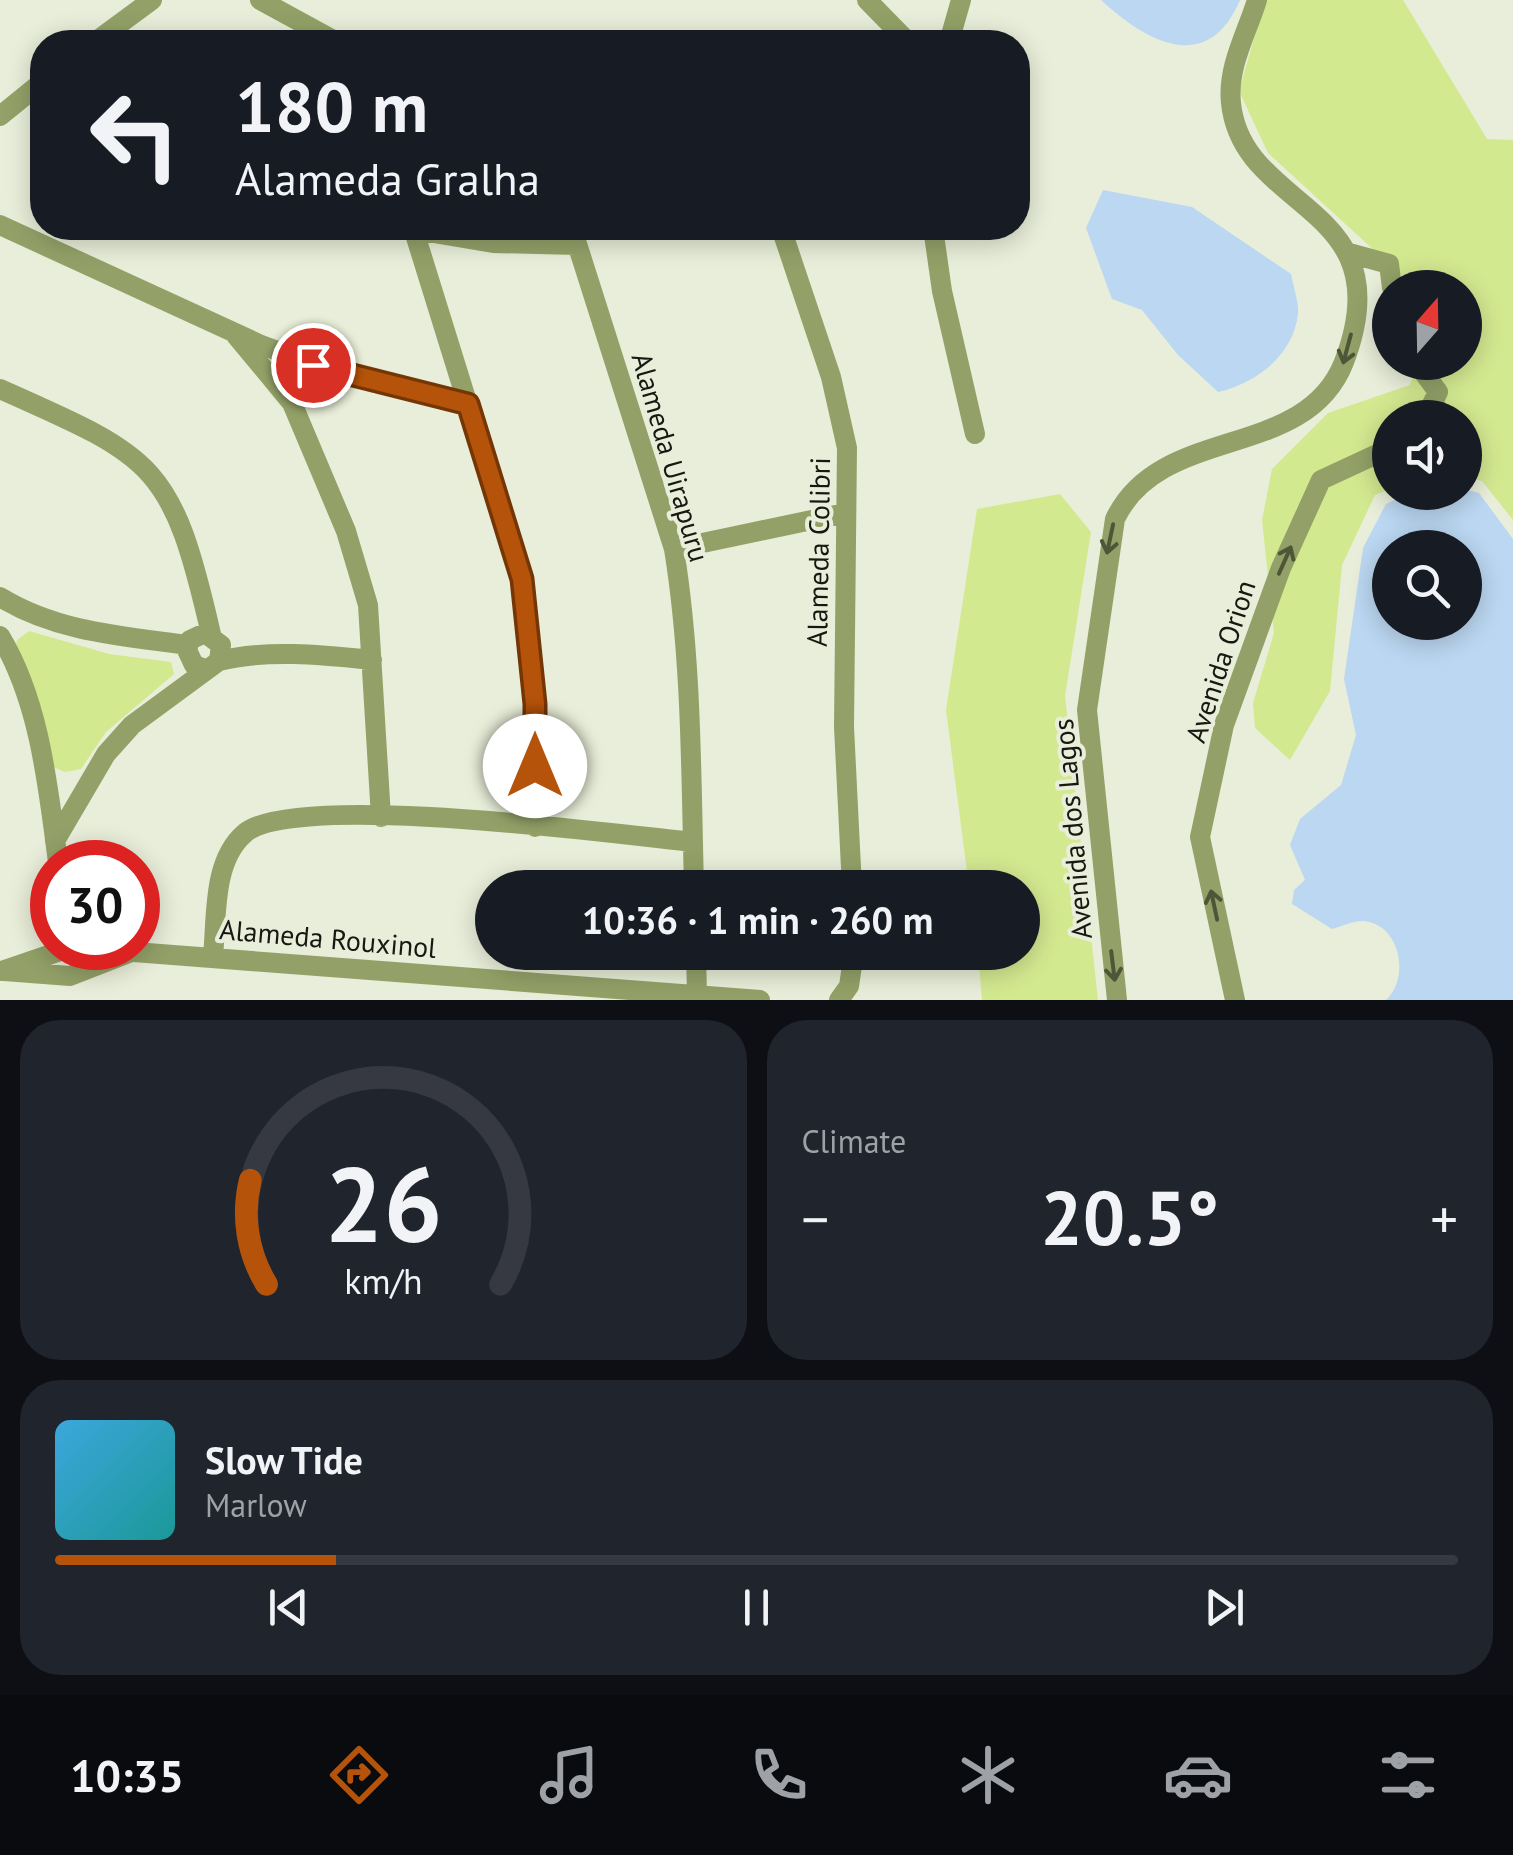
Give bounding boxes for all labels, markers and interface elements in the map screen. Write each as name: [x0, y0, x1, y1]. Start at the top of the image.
text: 180 m: [235, 61, 428, 151]
icon: left: [70, 70, 200, 200]
text: Alameda Gralha: [235, 149, 540, 207]
north arrow: [1372, 270, 1482, 380]
map controls: [1372, 270, 1482, 640]
pin: [271, 323, 356, 408]
one-way arrow: [1336, 332, 1355, 364]
icon: arrive: [286, 338, 341, 393]
street label: Alameda Uirapuru: [623, 348, 719, 566]
button: sound: [1372, 400, 1482, 510]
street label: Alameda Colibri: [798, 457, 838, 647]
one-way arrow: [1100, 522, 1119, 554]
button: search: [1372, 530, 1482, 640]
one-way arrow: [1277, 545, 1295, 576]
street label: Avenida Orion: [1176, 575, 1264, 747]
position arrow: [483, 714, 587, 818]
street label: Avenida dos Lagos: [1044, 717, 1100, 941]
speed limit sign: 30: [30, 840, 160, 970]
one-way arrow: [1204, 890, 1223, 922]
text: 10:36 · 1 min · 260 m: [582, 895, 933, 944]
street label: Alameda Rouxinol: [218, 910, 438, 966]
one-way arrow: [1104, 949, 1123, 982]
text: Climate: [802, 1120, 906, 1162]
text: 26: [324, 1136, 442, 1271]
text: 20.5°: [1040, 1169, 1219, 1266]
text: −: [802, 1183, 829, 1254]
text: +: [1430, 1183, 1458, 1254]
text: km/h: [344, 1258, 422, 1304]
text: Slow Tide: [205, 1435, 363, 1484]
text: Marlow: [205, 1484, 307, 1526]
icon: previous: [261, 1580, 316, 1635]
icon: pause: [729, 1580, 784, 1635]
icon: next: [1197, 1580, 1252, 1635]
icon: directions: [324, 1740, 394, 1810]
icon: music: [534, 1740, 604, 1810]
icon: phone: [744, 1740, 814, 1810]
icon: climate: [953, 1740, 1023, 1810]
icon: car: [1163, 1740, 1233, 1810]
icon: filters: [1373, 1740, 1443, 1810]
text: 10:35: [70, 1746, 184, 1804]

